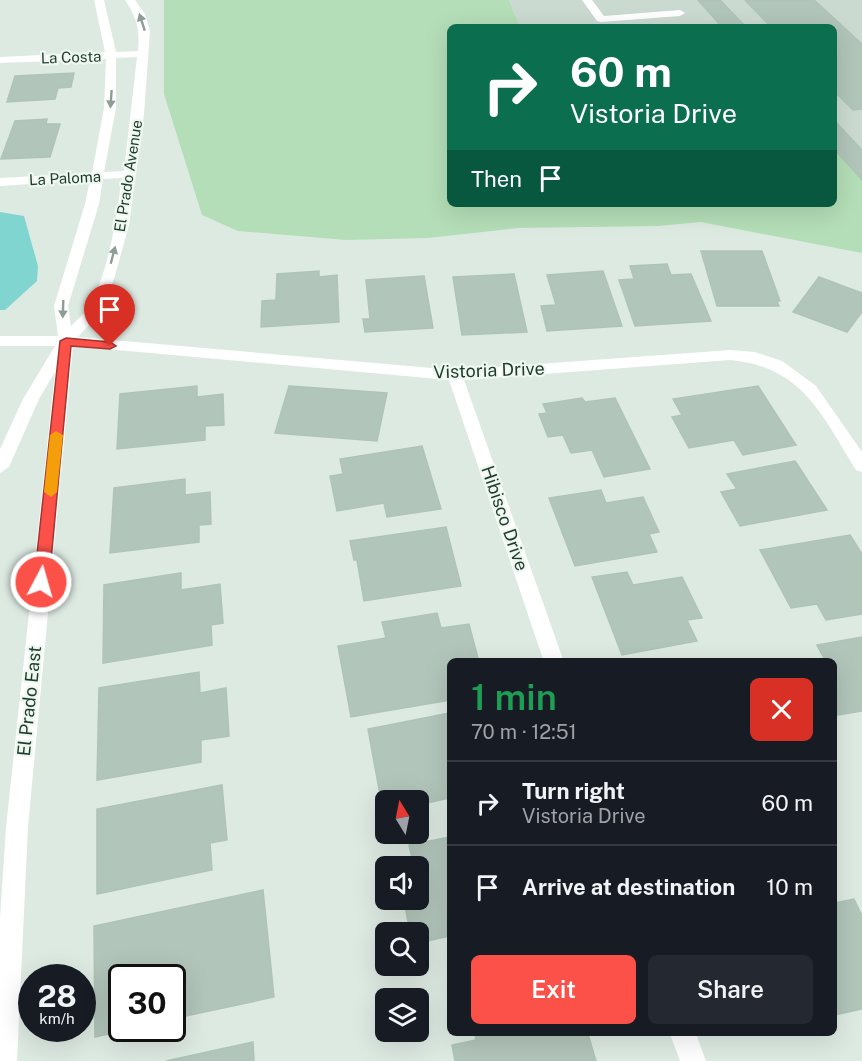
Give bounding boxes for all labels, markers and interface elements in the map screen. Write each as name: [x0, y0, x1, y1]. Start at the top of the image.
one-way arrow: [137, 13, 146, 31]
street label: La Costa: [40, 47, 102, 67]
text: 60 m: [570, 47, 672, 96]
icon: right: [471, 48, 549, 126]
one-way arrow: [106, 90, 115, 109]
text: Vistoria Drive: [570, 97, 737, 129]
street label: El Prado Avenue: [111, 119, 145, 233]
icon: arrive: [534, 162, 567, 195]
text: Then: [471, 166, 522, 192]
street label: La Paloma: [29, 168, 101, 188]
one-way arrow: [109, 246, 118, 264]
pin: [84, 284, 135, 346]
icon: arrive: [93, 293, 126, 326]
one-way arrow: [59, 300, 68, 319]
street label: Vistoria Drive: [433, 358, 545, 382]
street label: Hibisco Drive: [477, 463, 533, 573]
position arrow: [9, 550, 73, 614]
street label: El Prado East: [13, 645, 45, 757]
text: 1 min: [471, 676, 557, 718]
button: close: [750, 678, 813, 741]
text: 70 m · 12:51: [471, 720, 577, 744]
text: Turn right: [522, 778, 625, 804]
icon: right: [471, 787, 504, 820]
north arrow: [375, 790, 429, 844]
map controls: [375, 790, 429, 1042]
text: 60 m: [762, 790, 813, 816]
text: Vistoria Drive: [522, 804, 646, 828]
button: sound: [375, 856, 429, 910]
icon: arrive: [471, 871, 504, 904]
text: Arrive at destination: [522, 874, 735, 900]
text: 10 m: [766, 874, 813, 900]
button: search: [375, 922, 429, 976]
button: Exit: [471, 955, 636, 1024]
button: Share: [648, 955, 813, 1024]
speed limit sign: 30: [108, 964, 186, 1042]
text: 28: [37, 978, 77, 1014]
button: layers: [375, 988, 429, 1042]
text: km/h: [39, 1010, 75, 1027]

